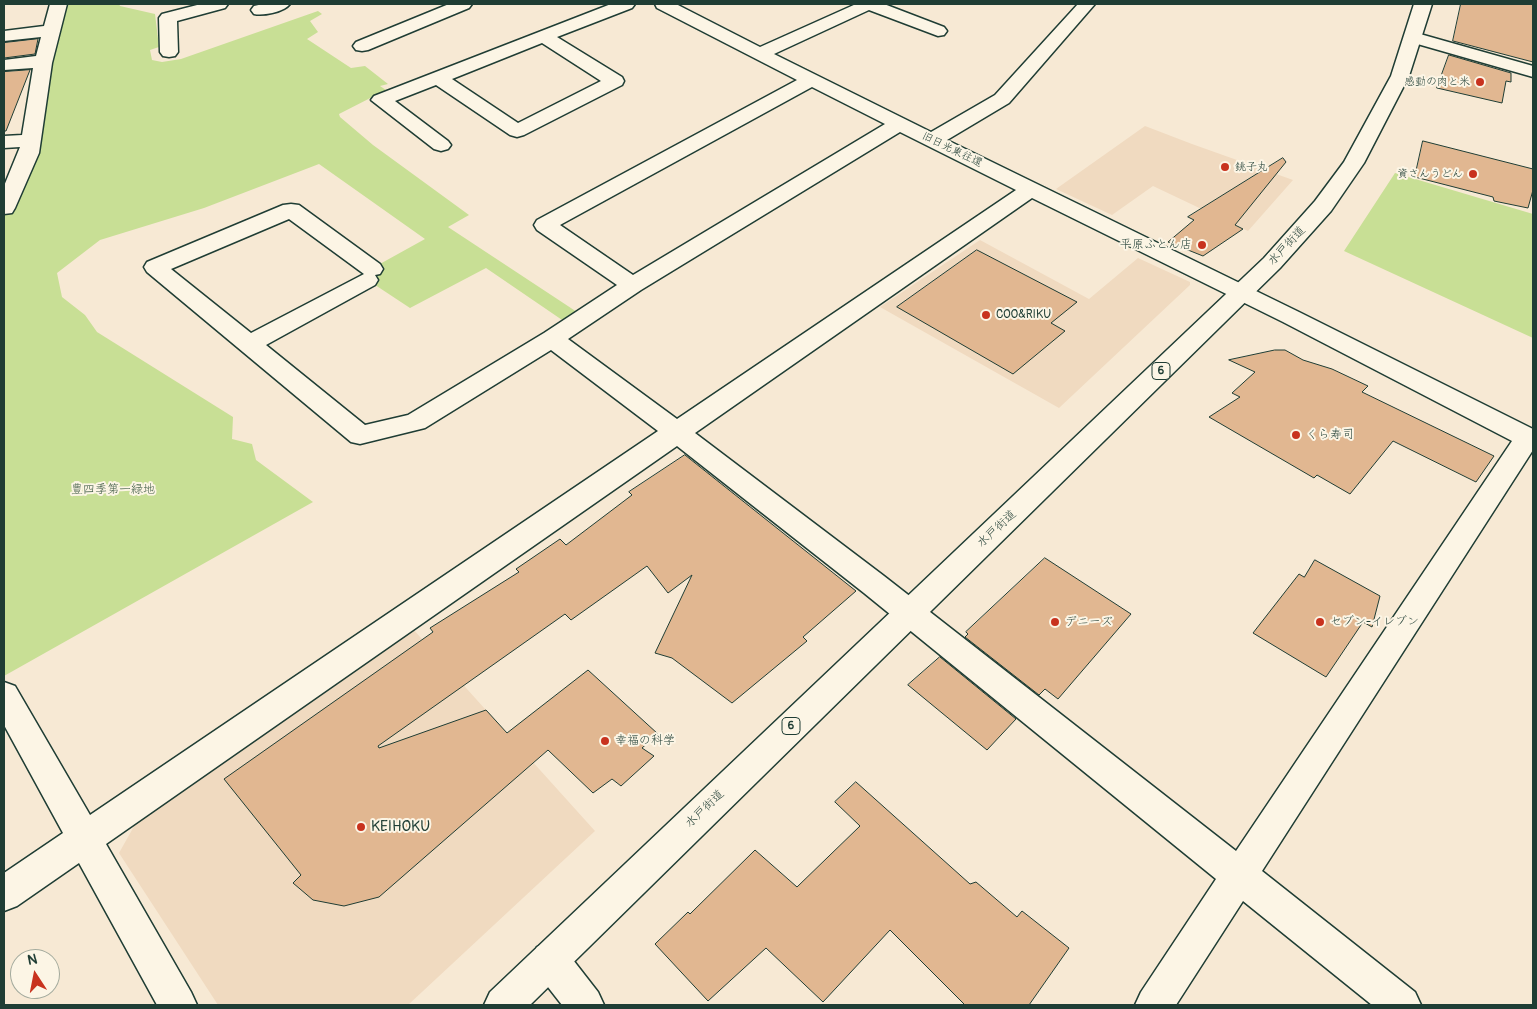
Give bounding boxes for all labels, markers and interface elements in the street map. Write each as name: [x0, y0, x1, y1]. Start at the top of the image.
place label: 感動の肉と米: [1404, 75, 1470, 89]
marker: 感動の肉と米: [1474, 76, 1486, 88]
street label: 旧日光東往還: [919, 130, 985, 170]
place label: 銚子丸: [1235, 160, 1268, 174]
marker: 銚子丸: [1219, 161, 1231, 173]
place label: 資さんうどん: [1397, 167, 1463, 181]
marker: 資さんうどん: [1467, 168, 1479, 180]
street label: 水戸街道: [1265, 224, 1309, 268]
place label: 平原ふとん店: [1120, 238, 1192, 252]
marker: 平原ふとん店: [1196, 239, 1208, 251]
place label: COO&RIKU: [996, 308, 1051, 322]
marker: COO&RIKU: [980, 309, 992, 321]
road number: 6: [1152, 362, 1170, 380]
place label: くら寿司: [1306, 428, 1354, 442]
marker: くら寿司: [1290, 429, 1302, 441]
park label: 豊四季第一緑地: [71, 483, 155, 497]
street label: 水戸街道: [975, 507, 1019, 551]
place label: デニーズ: [1065, 615, 1113, 629]
place label: セブン-イレブン: [1330, 615, 1419, 629]
marker: デニーズ: [1049, 616, 1061, 628]
marker: セブン-イレブン: [1314, 616, 1326, 628]
road number: 6: [782, 718, 800, 734]
place label: 幸福の科学: [615, 734, 675, 748]
marker: 幸福の科学: [599, 735, 611, 747]
street label: 水戸街道: [683, 787, 727, 831]
place label: KEIHOKU: [371, 818, 430, 836]
marker: KEIHOKU: [355, 821, 367, 833]
north arrow: [10, 949, 60, 999]
text: N: [26, 951, 39, 969]

